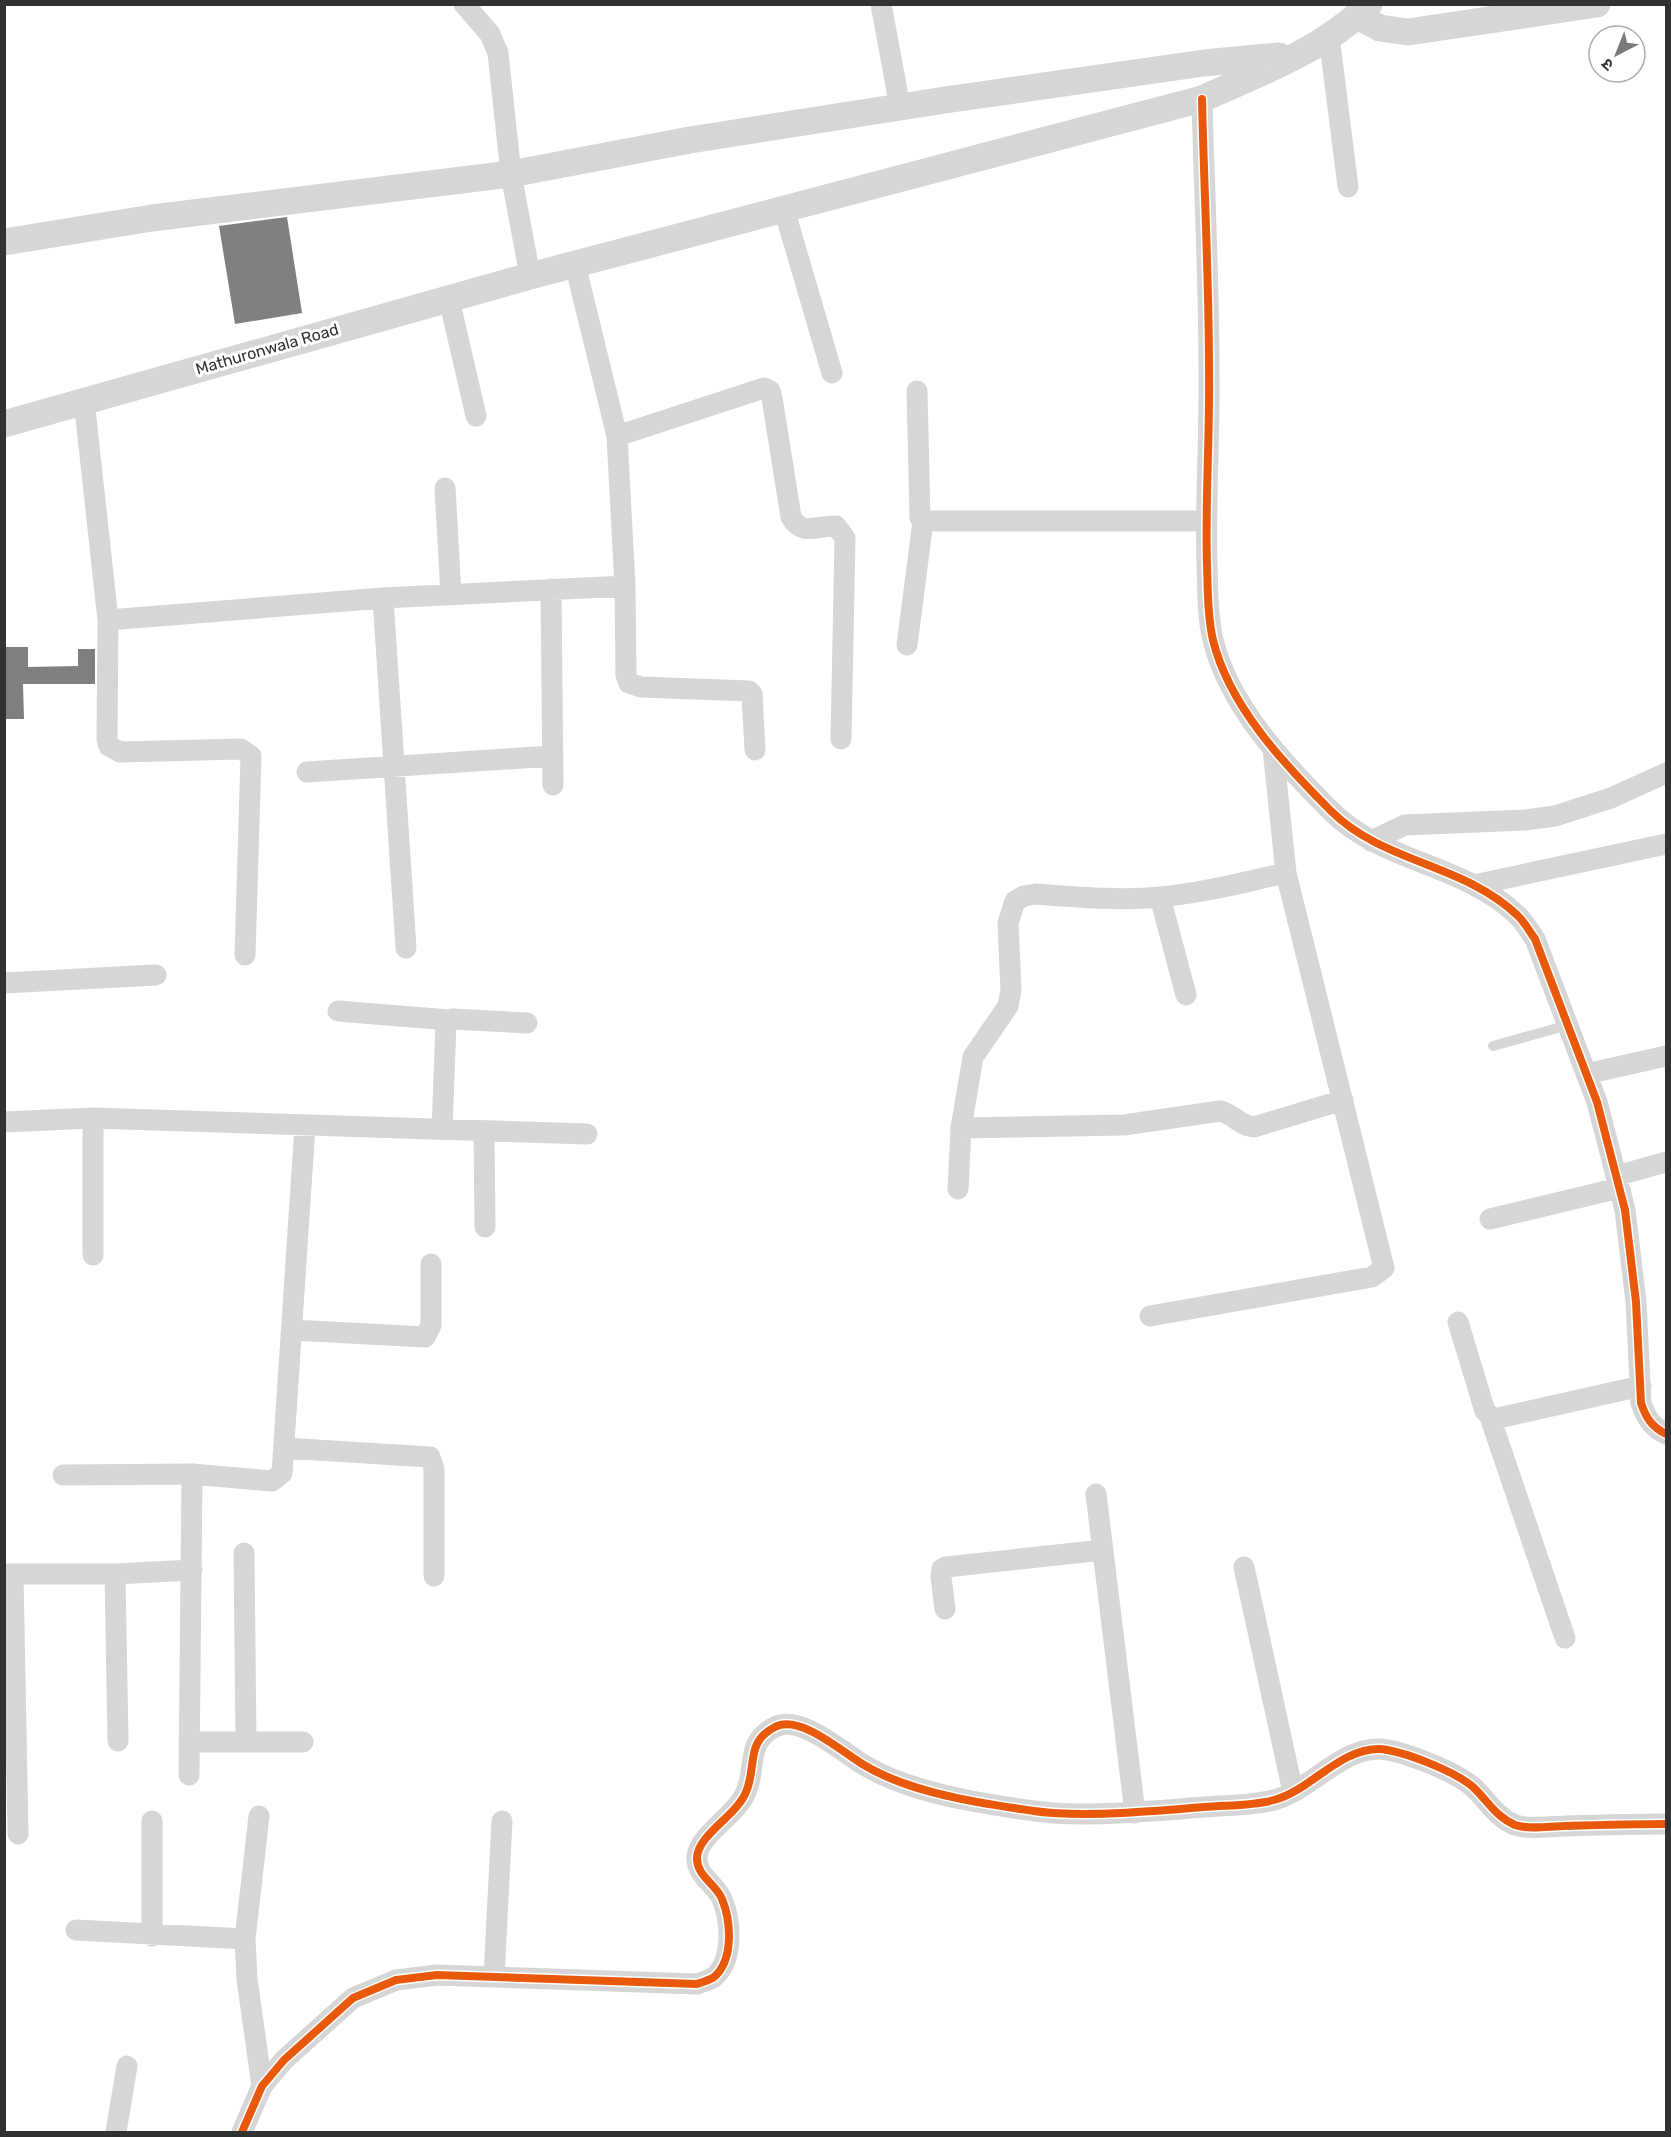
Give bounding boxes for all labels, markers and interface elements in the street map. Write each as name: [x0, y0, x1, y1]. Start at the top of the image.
north arrow: [1587, 24, 1647, 84]
text: उ: [1597, 54, 1617, 75]
street label: Mathuronwala Road: [193, 320, 341, 378]

